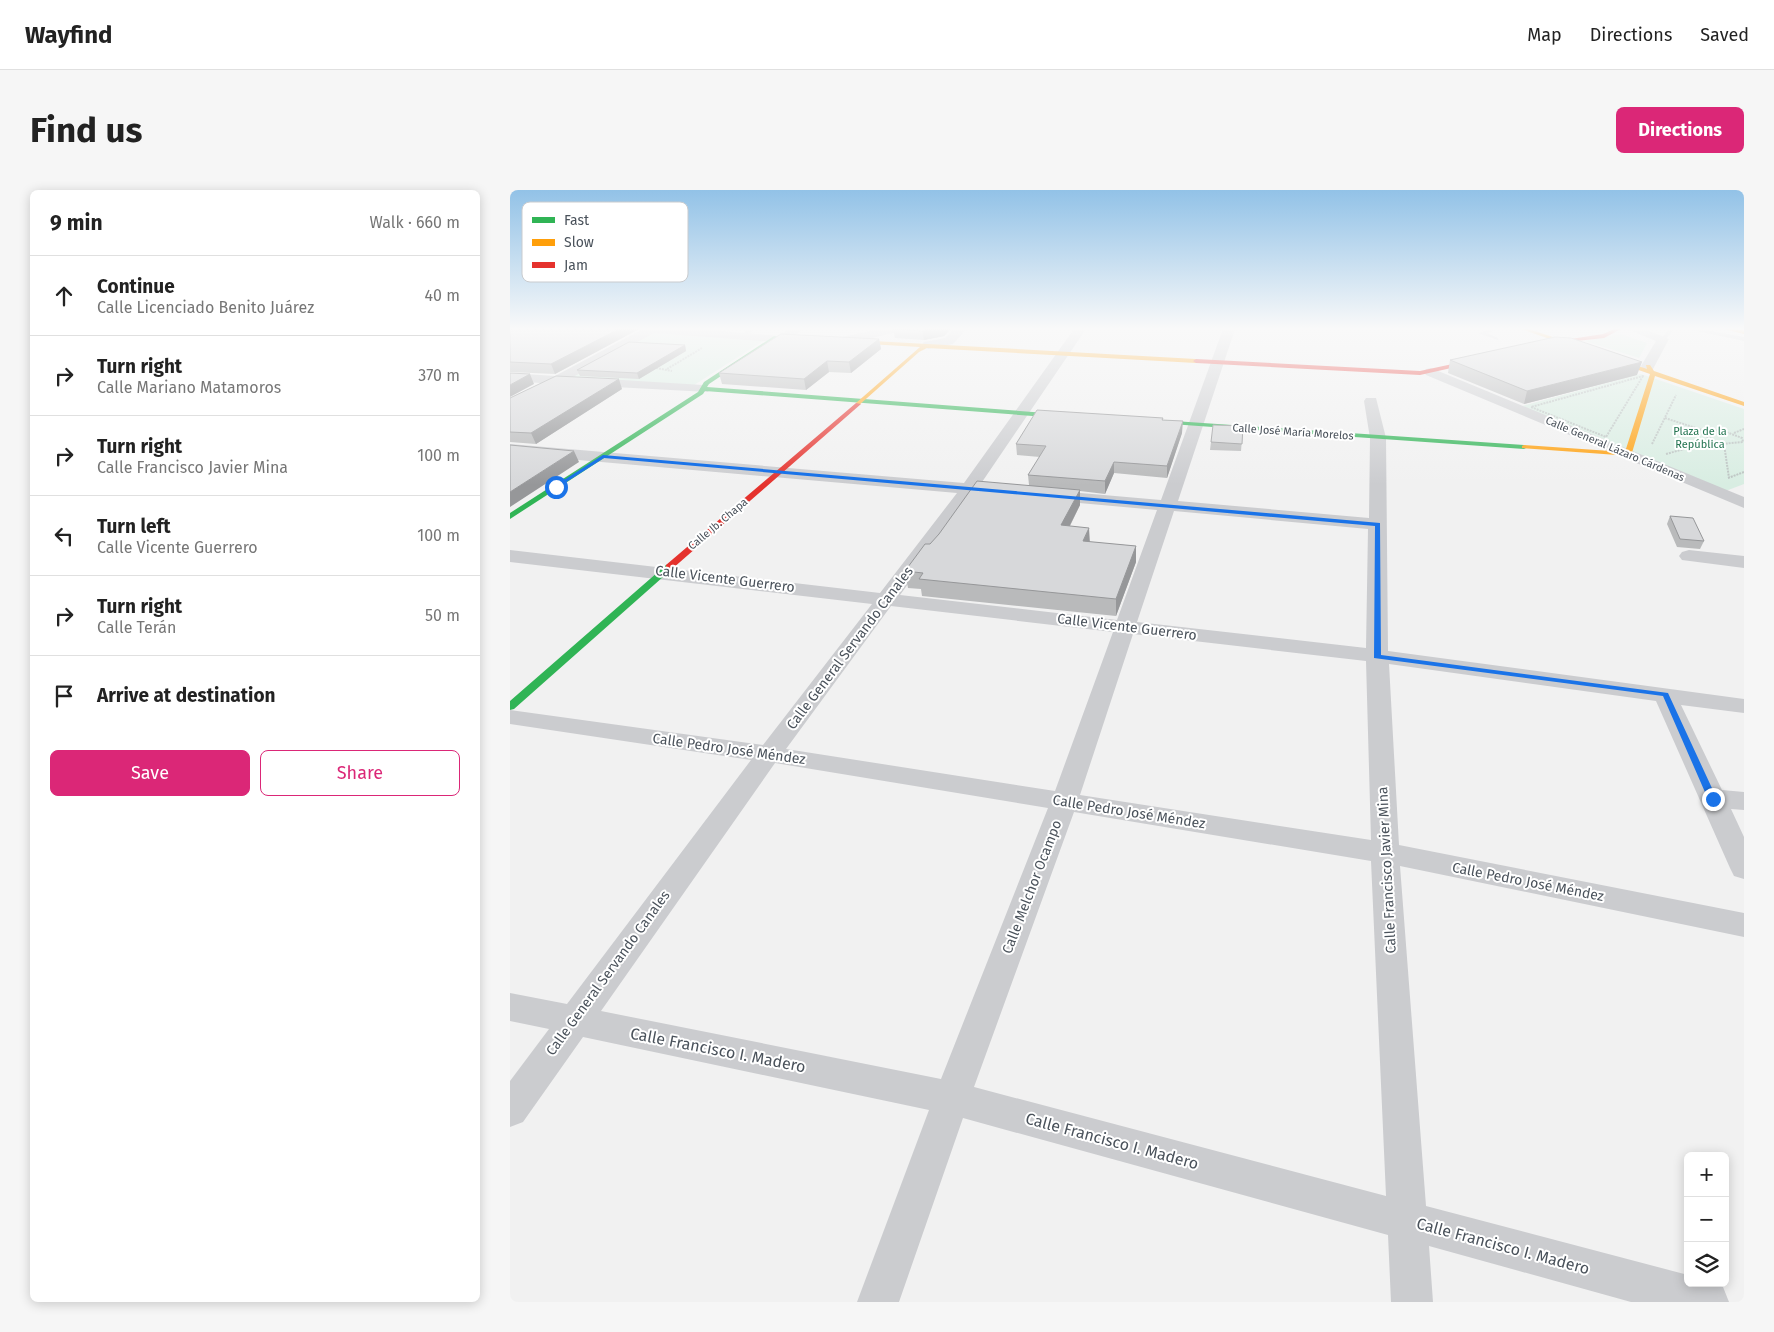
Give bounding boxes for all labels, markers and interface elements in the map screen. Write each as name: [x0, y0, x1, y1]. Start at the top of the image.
text: Wayfind: [25, 21, 112, 49]
text: Map: [1527, 24, 1562, 46]
text: Directions: [1590, 24, 1672, 46]
text: Saved: [1700, 24, 1749, 46]
button: Directions: [1616, 107, 1744, 153]
text: Find us: [30, 109, 142, 151]
legend: [522, 202, 688, 282]
text: 9 min: [50, 210, 103, 236]
text: Fast: [564, 212, 590, 229]
text: Walk · 660 m: [370, 213, 460, 232]
text: Slow: [564, 234, 594, 251]
text: Jam: [564, 257, 588, 274]
text: Continue: [97, 275, 175, 298]
icon: ahead: [50, 282, 78, 310]
text: 40 m: [425, 286, 460, 305]
text: Calle Licenciado Benito Juárez: [97, 298, 314, 317]
text: Turn right: [97, 355, 182, 378]
icon: right: [50, 362, 78, 390]
text: 370 m: [418, 366, 460, 385]
text: Calle Mariano Matamoros: [97, 378, 281, 397]
street label: Calle General Lázaro Cárdenas: [1544, 414, 1686, 484]
street label: Calle José María Morelos: [1232, 421, 1354, 443]
park label: Plaza de la República: [1673, 425, 1727, 451]
text: Turn right: [97, 435, 182, 458]
icon: right: [50, 442, 78, 470]
text: 100 m: [417, 446, 460, 465]
text: Calle Francisco Javier Mina: [97, 458, 288, 477]
route start: [545, 476, 568, 499]
street label: Calle Jb. Chapa: [686, 495, 750, 553]
text: Turn left: [97, 515, 171, 538]
icon: left: [50, 522, 78, 550]
text: 100 m: [417, 526, 460, 545]
text: Calle Vicente Guerrero: [97, 538, 258, 557]
street label: Calle Vicente Guerrero: [654, 562, 796, 596]
street label: Calle General Servando Canales: [783, 563, 917, 733]
text: Turn right: [97, 595, 182, 618]
icon: right: [50, 602, 78, 630]
text: 50 m: [425, 606, 460, 625]
street label: Calle Vicente Guerrero: [1056, 610, 1198, 644]
text: Calle Terán: [97, 618, 176, 637]
icon: arrive: [50, 682, 78, 710]
text: Arrive at destination: [97, 684, 276, 707]
street label: Calle Pedro José Méndez: [651, 730, 807, 768]
button: Save: [50, 750, 250, 796]
button: Share: [260, 750, 460, 796]
street label: Calle Francisco Javier Mina: [1374, 786, 1400, 954]
route end: [1702, 788, 1725, 811]
street label: Calle Pedro José Méndez: [1051, 792, 1207, 832]
street label: Calle Melchor Ocampo: [999, 818, 1065, 956]
street label: Calle Pedro José Méndez: [1451, 859, 1605, 905]
street label: Calle General Servando Canales: [542, 887, 674, 1059]
street label: Calle Francisco I. Madero: [629, 1024, 807, 1076]
street label: Calle Francisco I. Madero: [1023, 1109, 1201, 1173]
map controls: [1684, 1152, 1729, 1287]
button: +: [1684, 1152, 1729, 1197]
button: −: [1684, 1197, 1729, 1242]
street label: Calle Francisco I. Madero: [1414, 1214, 1592, 1278]
button: layers: [1684, 1242, 1729, 1287]

